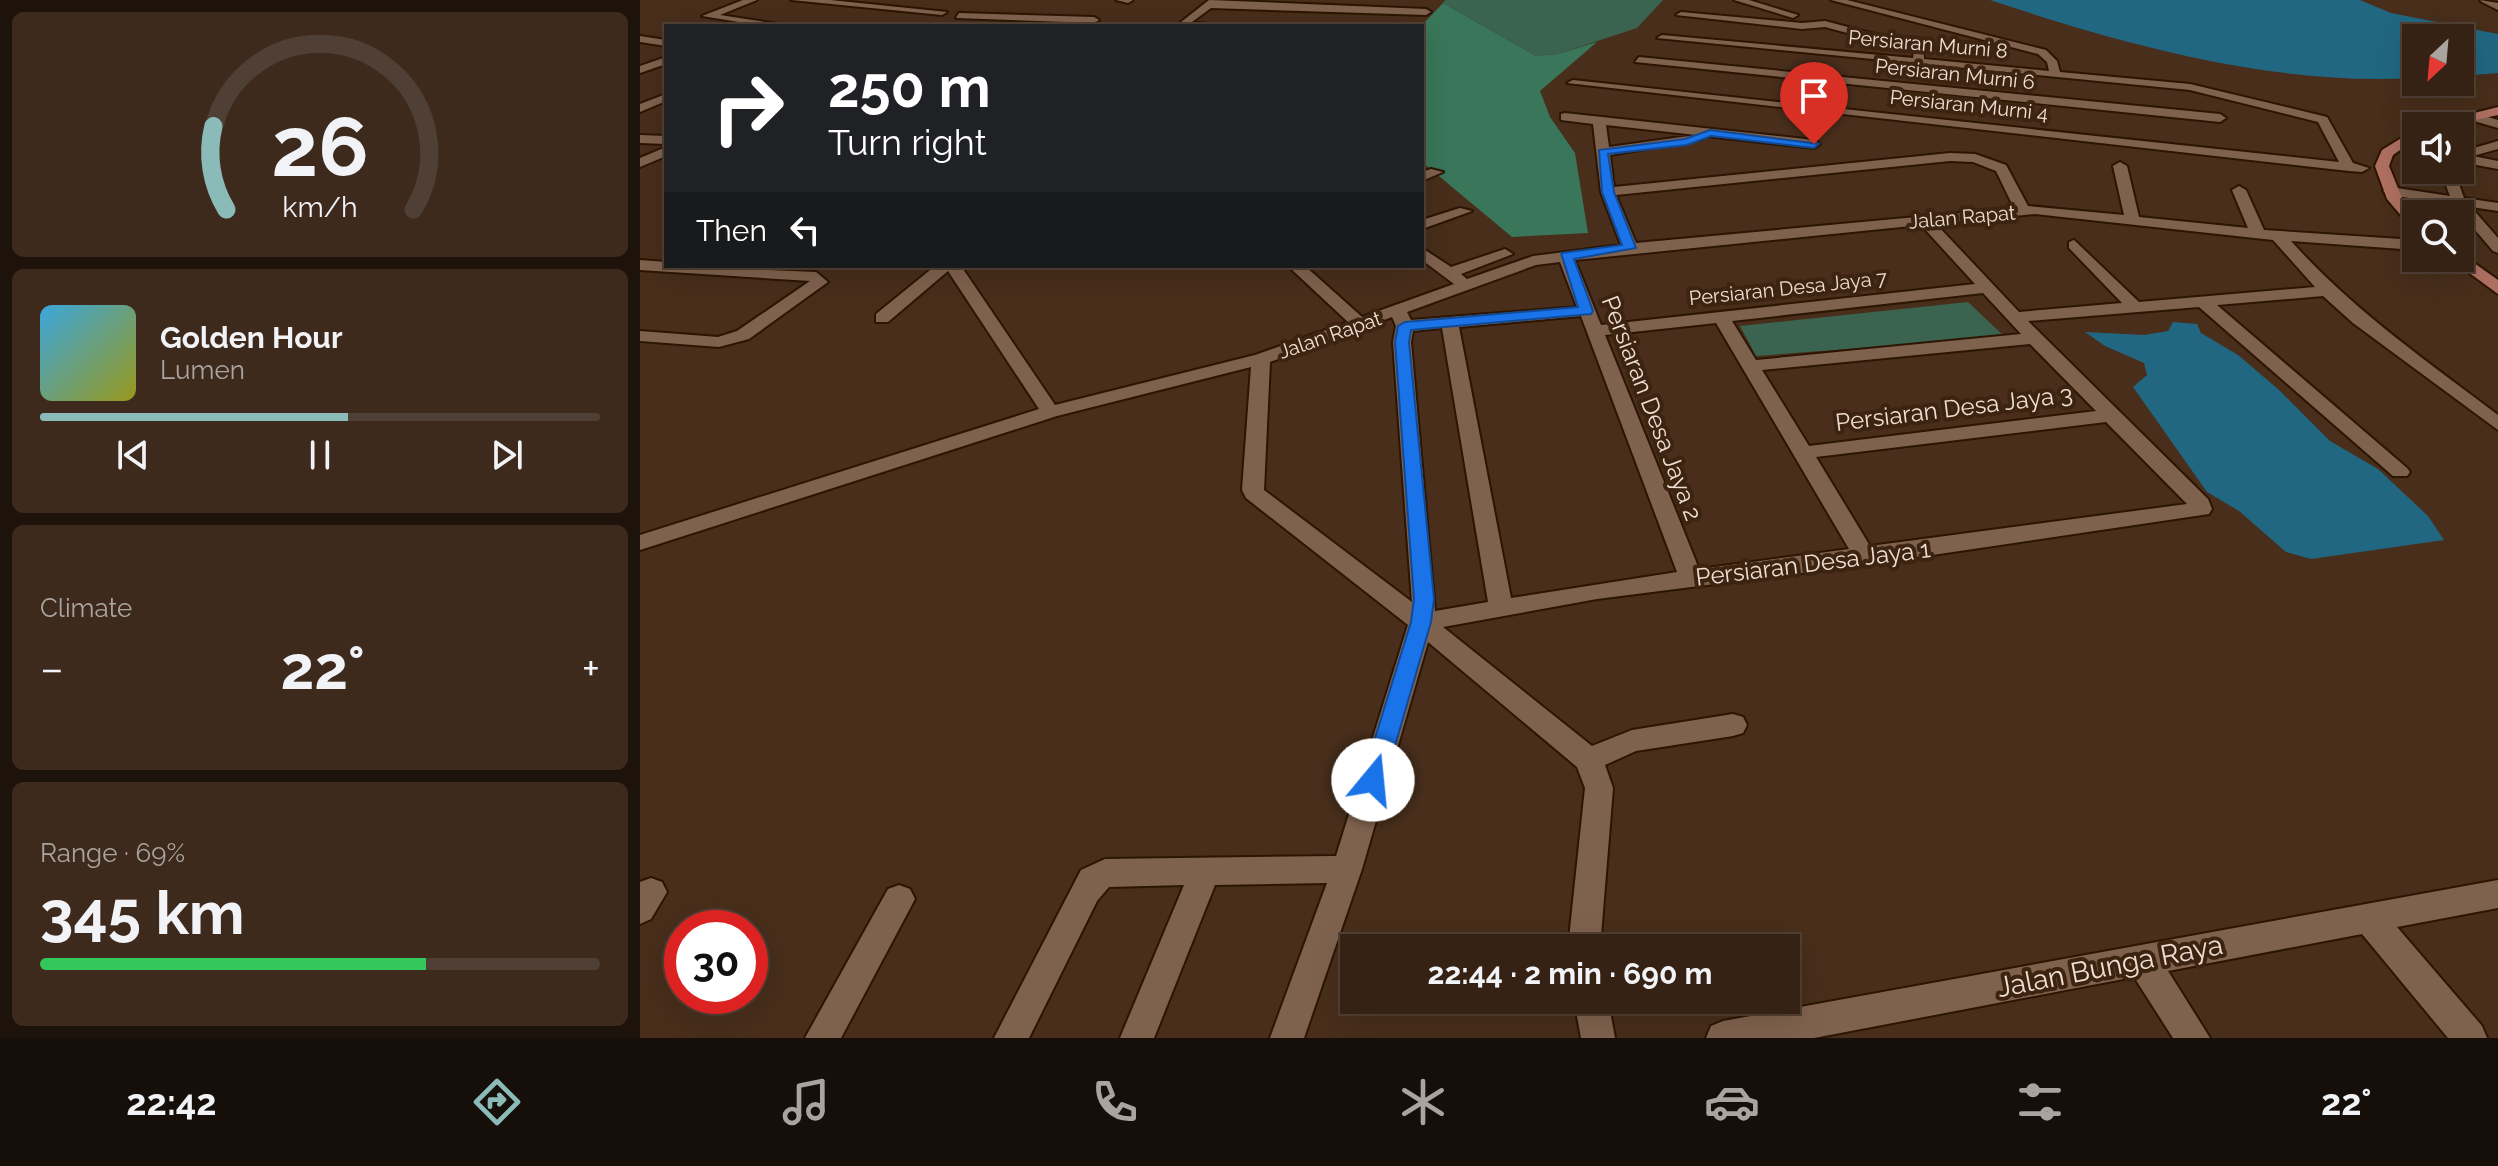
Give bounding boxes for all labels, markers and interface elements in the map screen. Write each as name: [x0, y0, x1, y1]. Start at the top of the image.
north arrow: [2402, 24, 2474, 96]
map controls: [2402, 24, 2474, 272]
street label: Persiaran Murni 8: [1847, 25, 2009, 63]
text: 250 m: [828, 54, 991, 120]
street label: Persiaran Murni 6: [1874, 54, 2036, 94]
icon: right: [696, 56, 800, 160]
pin: [1780, 62, 1848, 144]
icon: arrive: [1792, 74, 1836, 118]
street label: Persiaran Murni 4: [1889, 85, 2049, 125]
text: 26: [271, 98, 369, 195]
button: sound: [2402, 112, 2474, 184]
text: Turn right: [828, 121, 987, 163]
text: km/h: [282, 190, 358, 224]
street label: Jalan Rapat: [1908, 200, 2017, 234]
button: search: [2402, 200, 2474, 272]
icon: left: [783, 208, 827, 252]
text: Then: [696, 213, 767, 248]
street label: Persiaran Desa Jaya 7: [1688, 266, 1889, 310]
street label: Persiaran Desa Jaya 2: [1596, 291, 1708, 525]
street label: Jalan Rapat: [1275, 306, 1385, 364]
text: Golden Hour: [160, 320, 343, 355]
text: Lumen: [160, 355, 245, 385]
street label: Persiaran Desa Jaya 3: [1834, 379, 2074, 437]
icon: previous: [111, 433, 155, 477]
icon: pause: [298, 433, 342, 477]
icon: next: [485, 433, 529, 477]
street label: Persiaran Desa Jaya 1: [1694, 534, 1932, 592]
text: Climate: [40, 593, 132, 623]
text: 22°: [281, 633, 365, 703]
text: −: [40, 643, 64, 694]
text: +: [582, 643, 600, 694]
position arrow: [1331, 738, 1415, 822]
text: Range · 69%: [40, 838, 185, 868]
text: 345 km: [40, 878, 245, 948]
speed limit sign: 30: [664, 910, 768, 1014]
street label: Jalan Bunga Raya: [1994, 928, 2226, 1004]
text: 22:44 · 2 min · 690 m: [1427, 956, 1713, 991]
icon: directions: [469, 1074, 525, 1130]
icon: music: [778, 1074, 834, 1130]
icon: phone: [1087, 1074, 1143, 1130]
icon: climate: [1395, 1074, 1451, 1130]
icon: car: [1704, 1074, 1760, 1130]
icon: filters: [2012, 1074, 2068, 1130]
text: 22:42: [126, 1081, 217, 1123]
text: 22°: [2321, 1081, 2372, 1123]

